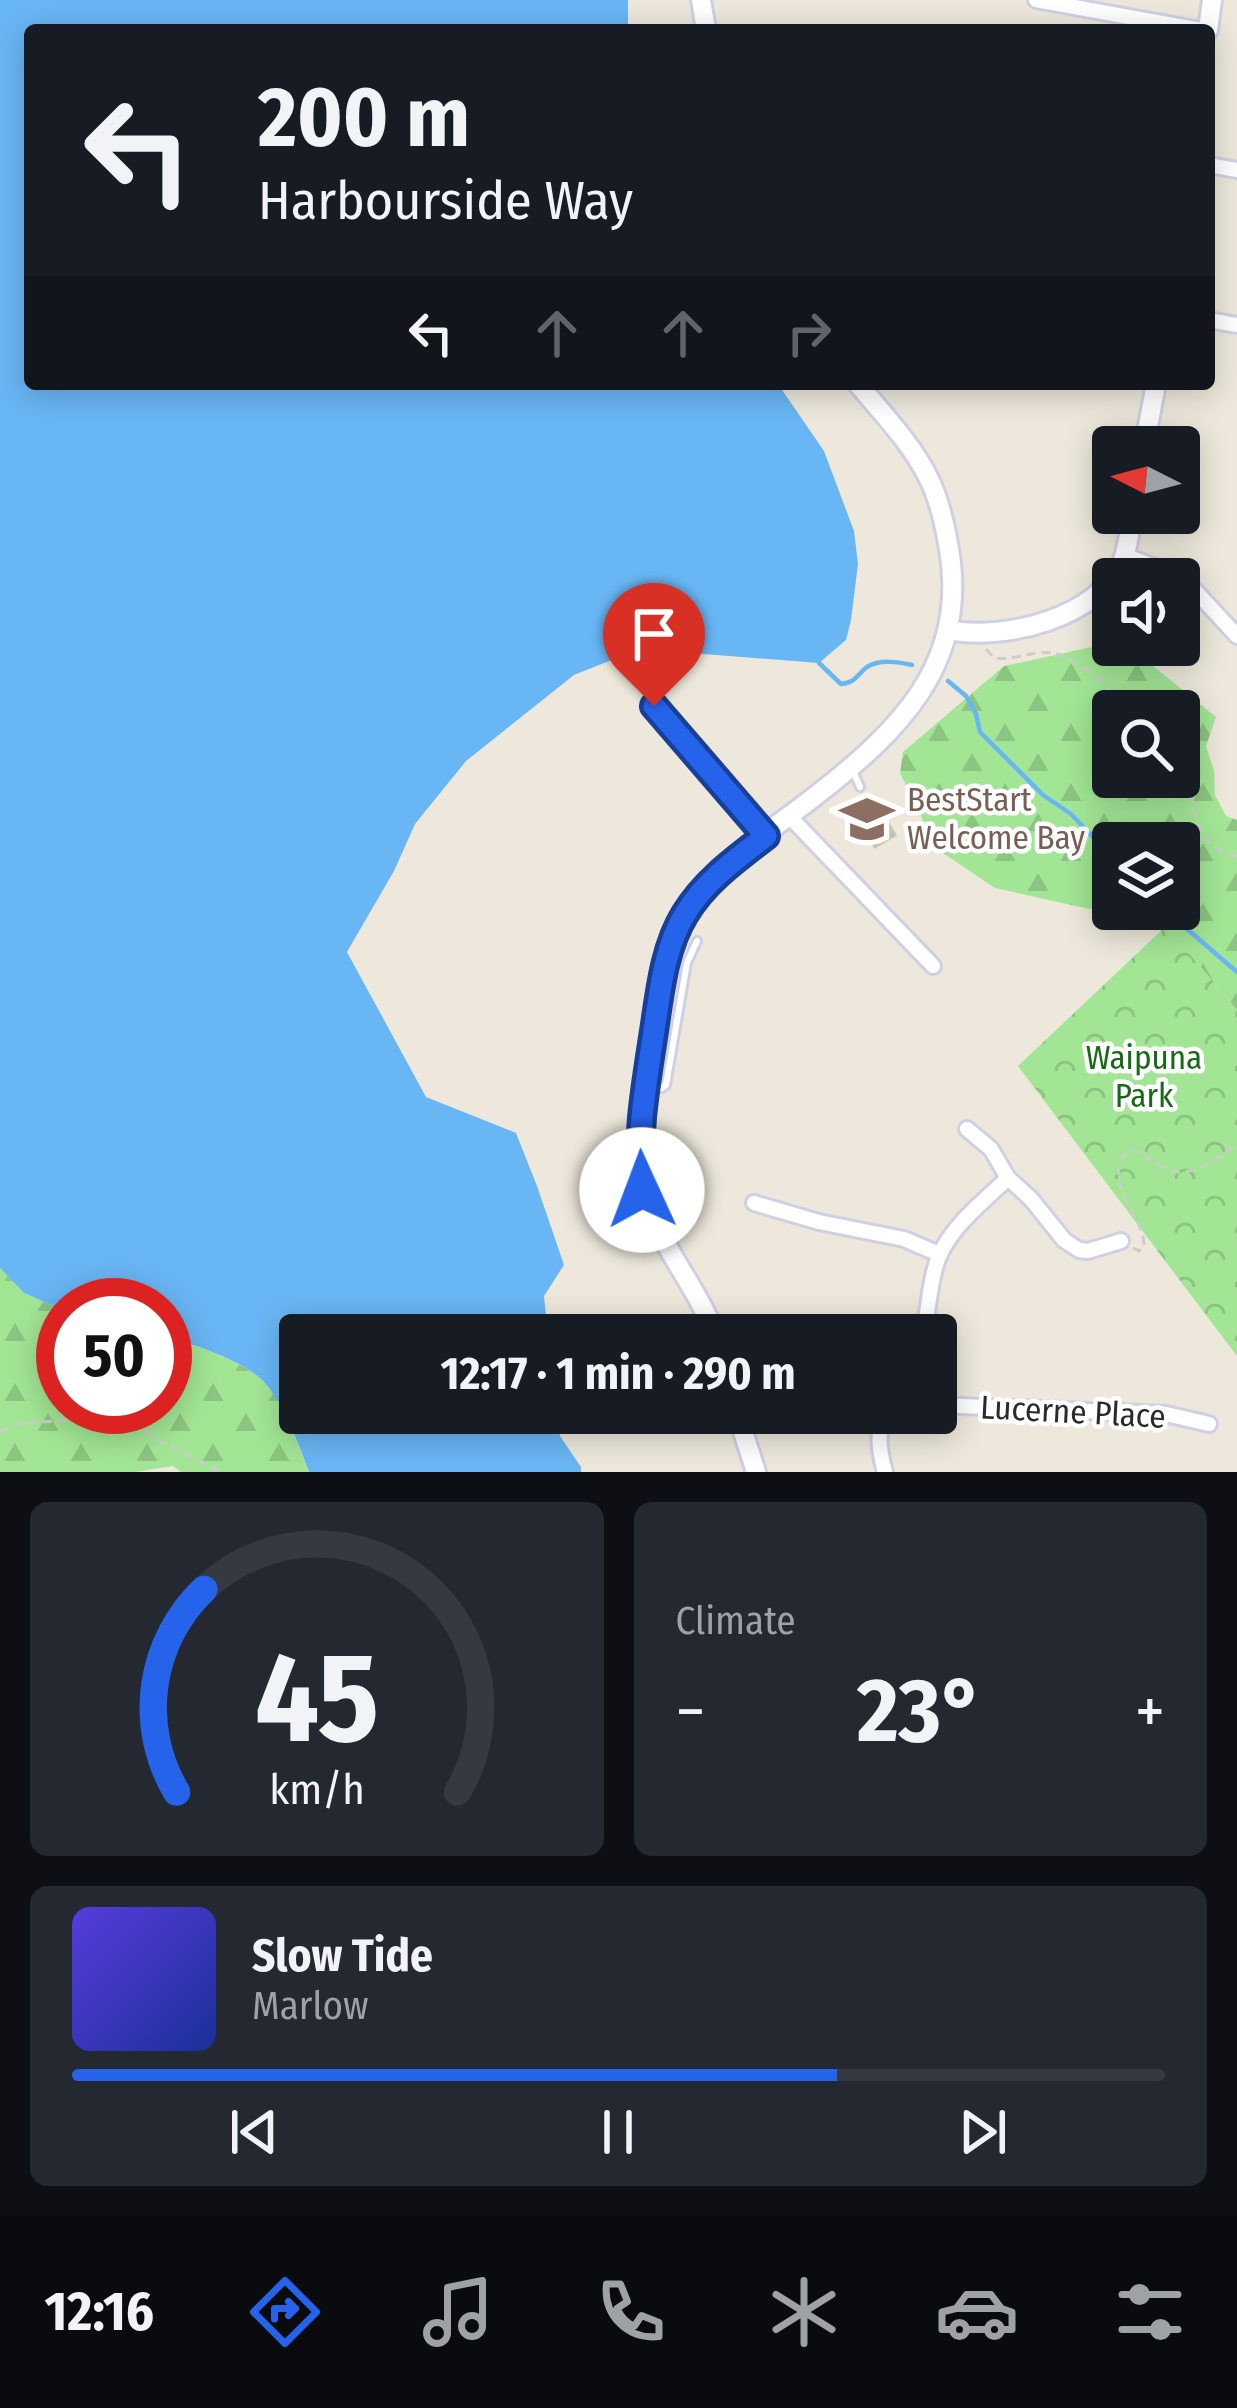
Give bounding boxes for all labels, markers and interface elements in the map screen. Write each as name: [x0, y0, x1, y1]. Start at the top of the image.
text: 200 m: [258, 67, 470, 168]
icon: left: [60, 72, 216, 228]
text: Harbourside Way: [258, 169, 633, 233]
icon: left: [398, 300, 464, 366]
icon: ahead: [524, 300, 590, 366]
icon: ahead: [650, 300, 716, 366]
icon: right: [776, 300, 842, 366]
north arrow: [1092, 426, 1200, 534]
map controls: [1092, 426, 1200, 930]
button: sound: [1092, 558, 1200, 666]
pin: [603, 583, 705, 706]
icon: arrive: [621, 601, 687, 667]
button: search: [1092, 690, 1200, 798]
place label: BestStart Welcome Bay: [907, 780, 1085, 858]
school or university icon: BestStart Welcome Bay: [838, 790, 896, 848]
button: layers: [1092, 822, 1200, 930]
park label: Waipuna Park: [1086, 1038, 1202, 1116]
position arrow: [579, 1127, 705, 1253]
speed limit sign: 50: [36, 1278, 192, 1434]
text: 12:17 · 1 min · 290 m: [440, 1347, 796, 1401]
street label: Lucerne Place: [979, 1387, 1167, 1437]
text: Climate: [676, 1598, 796, 1644]
text: 45: [255, 1624, 379, 1774]
text: 23°: [857, 1657, 983, 1765]
text: −: [676, 1672, 705, 1751]
text: +: [1135, 1672, 1165, 1751]
text: km/h: [269, 1764, 365, 1815]
text: Slow Tide: [252, 1929, 433, 1983]
text: Marlow: [252, 1983, 369, 2029]
icon: previous: [221, 2099, 287, 2165]
icon: pause: [585, 2099, 651, 2165]
icon: next: [950, 2099, 1016, 2165]
icon: directions: [243, 2270, 327, 2354]
icon: music: [416, 2270, 500, 2354]
icon: phone: [589, 2270, 673, 2354]
icon: climate: [762, 2270, 846, 2354]
icon: car: [935, 2270, 1019, 2354]
icon: filters: [1108, 2270, 1192, 2354]
text: 12:16: [45, 2280, 154, 2344]

